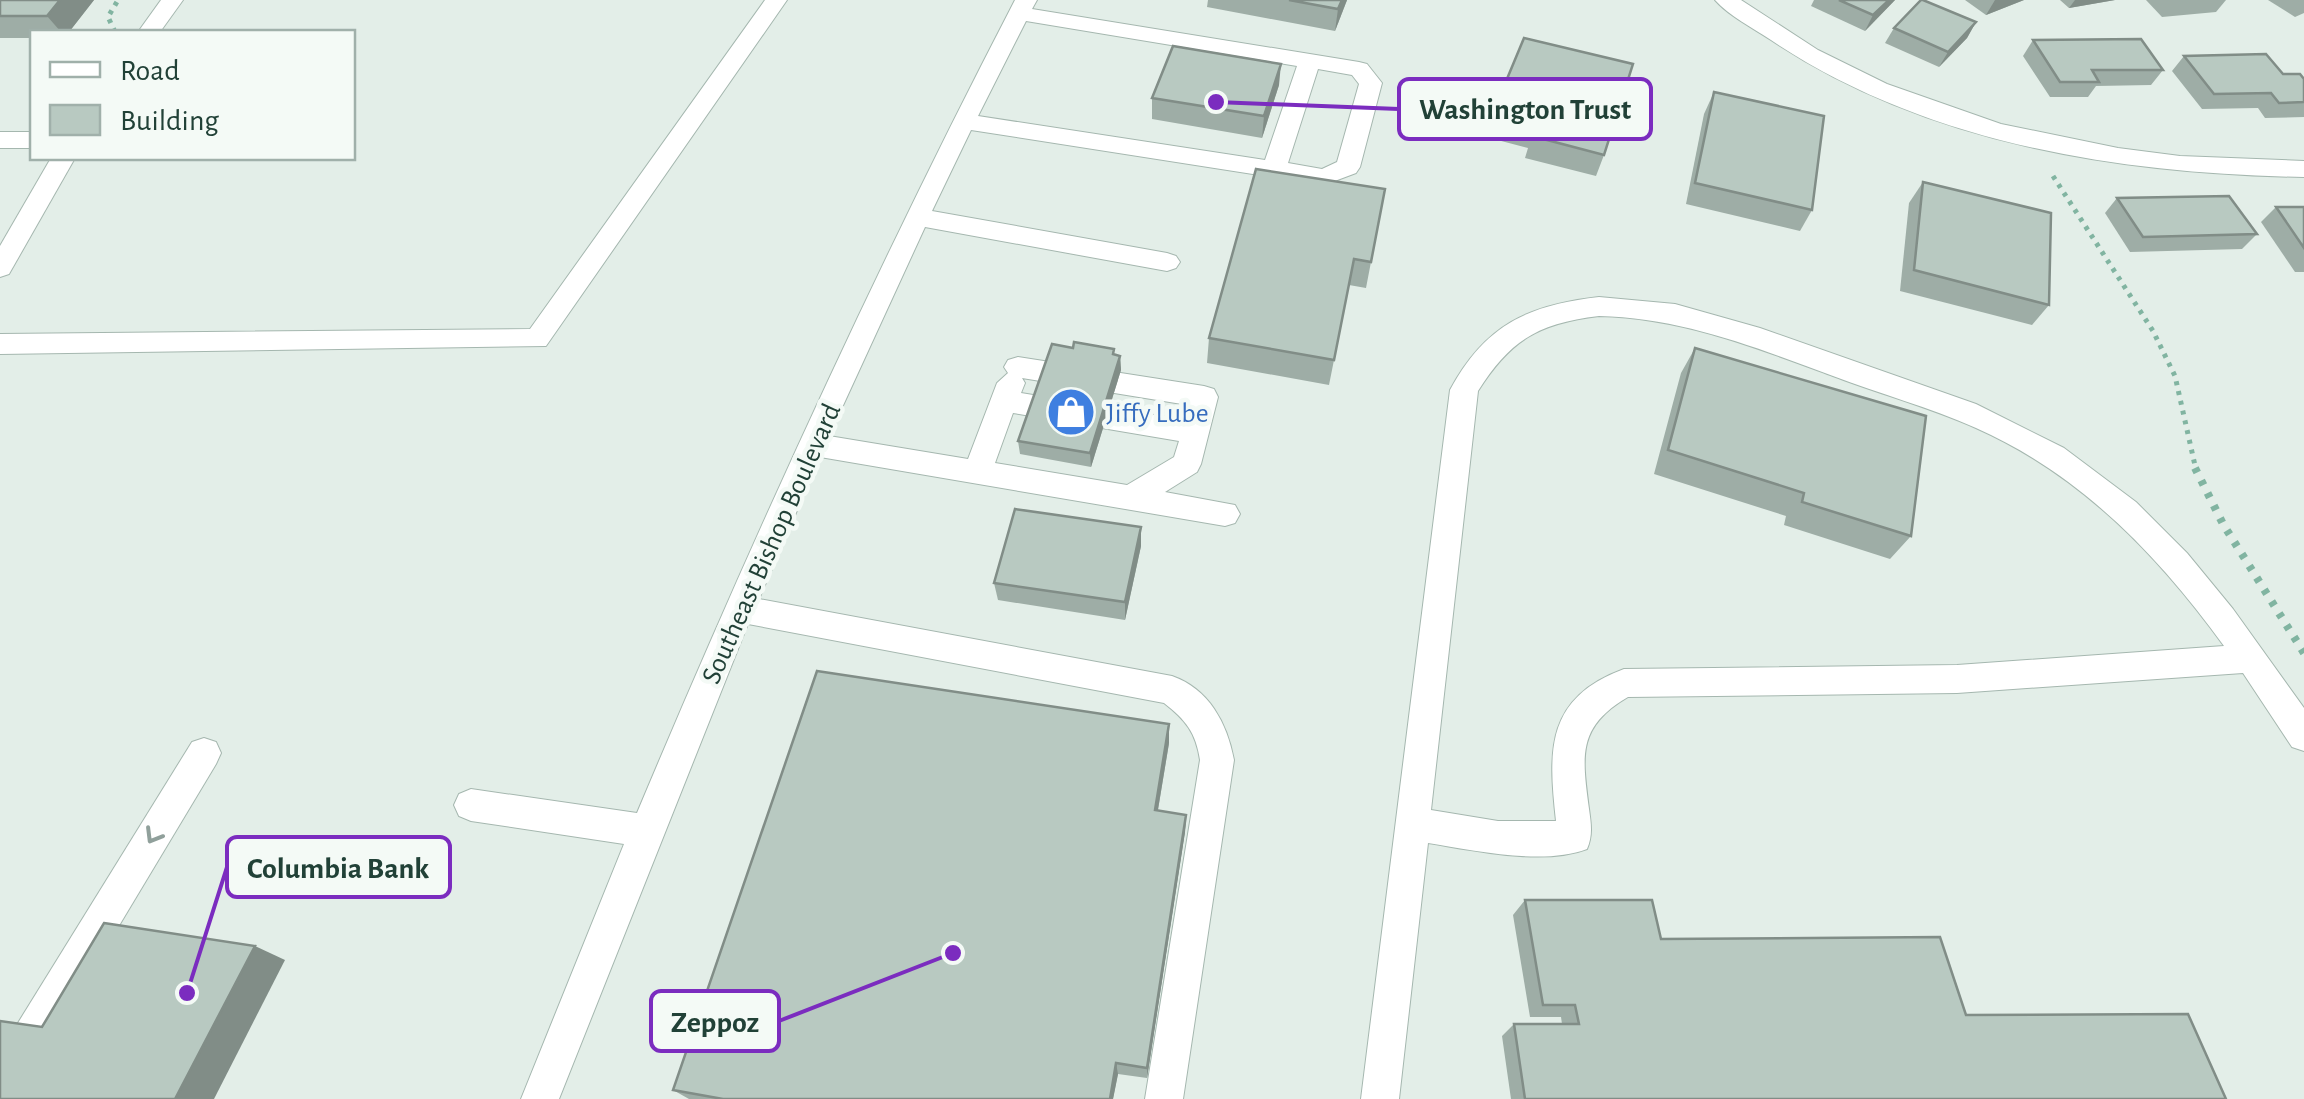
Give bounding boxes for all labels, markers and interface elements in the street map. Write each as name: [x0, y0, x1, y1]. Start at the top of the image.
legend: [30, 30, 355, 160]
text: Road: [120, 56, 180, 86]
callout: Washington Trust: [1399, 79, 1651, 139]
text: Washington Trust: [1419, 95, 1631, 125]
text: Building: [120, 106, 219, 136]
shop icon: Jiffy Lube: [1045, 386, 1097, 438]
street label: Southeast Bishop Boulevard: [697, 400, 846, 688]
place label: Jiffy Lube: [1106, 400, 1209, 428]
one-way arrow: [146, 825, 165, 843]
callout: Columbia Bank: [227, 837, 450, 897]
text: Columbia Bank: [247, 854, 429, 884]
callout: Zeppoz: [651, 991, 779, 1051]
text: Zeppoz: [671, 1008, 759, 1038]

